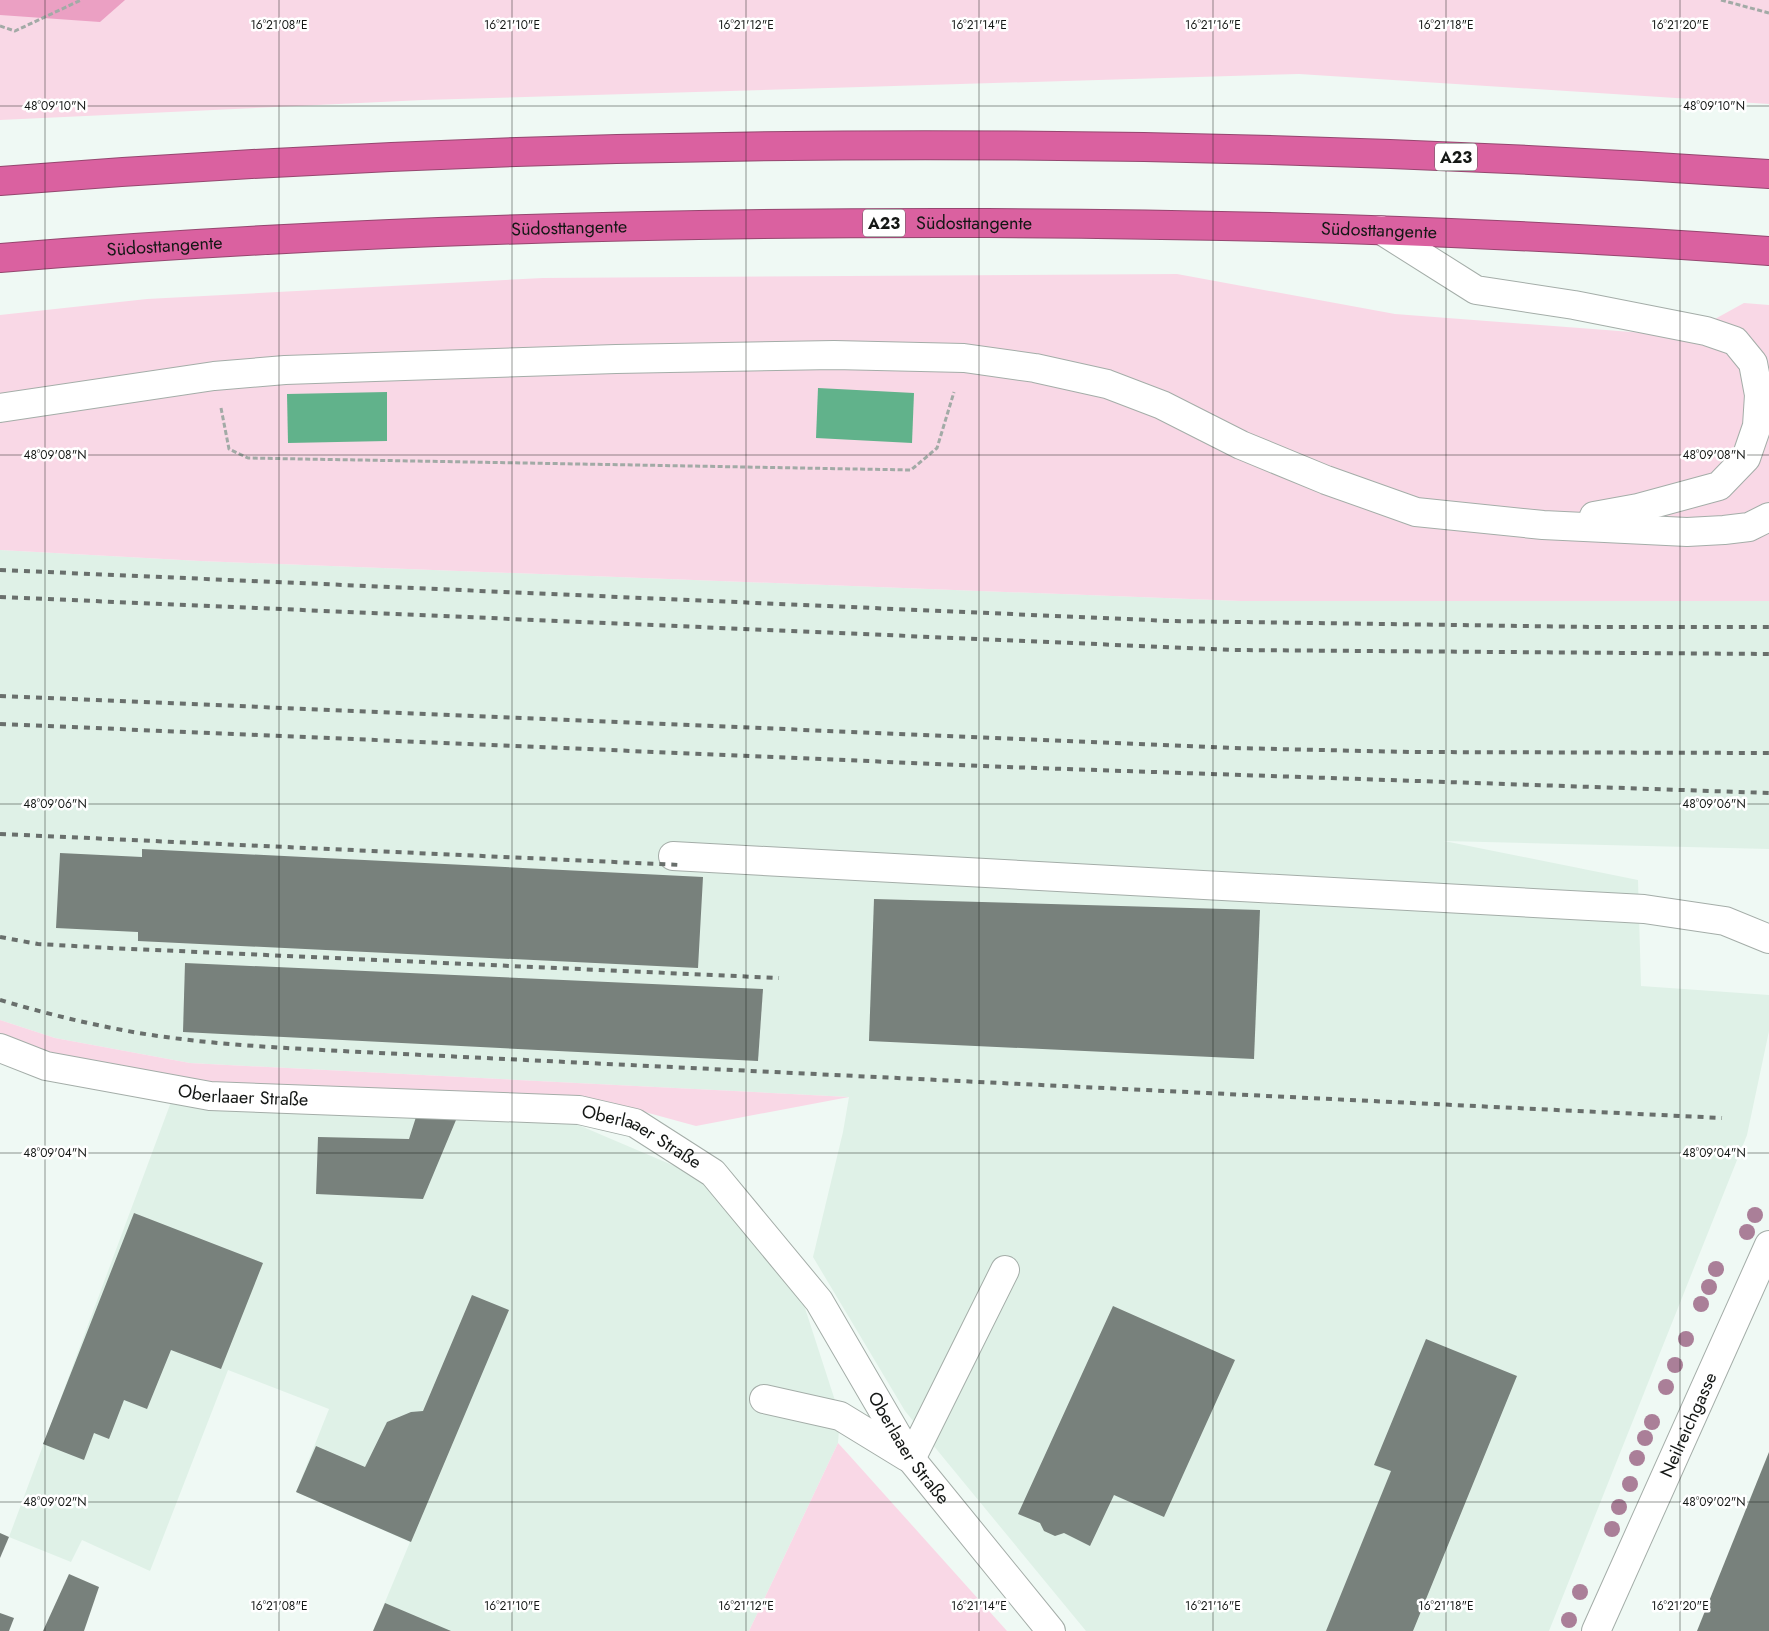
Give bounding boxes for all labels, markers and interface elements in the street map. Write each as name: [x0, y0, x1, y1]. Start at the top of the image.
text: 16°21'08"E: [250, 16, 308, 34]
text: 16°21'10"E: [484, 16, 540, 34]
text: 16°21'12"E: [718, 16, 774, 34]
text: 16°21'14"E: [951, 16, 1007, 34]
text: 16°21'16"E: [1185, 16, 1241, 34]
text: 16°21'18"E: [1418, 16, 1474, 34]
text: 16°21'20"E: [1651, 16, 1709, 34]
text: 48°09'10"N: [24, 97, 86, 115]
text: 48°09'10"N: [1683, 97, 1745, 115]
road number: A23: [1435, 144, 1477, 170]
road number: A23: [863, 210, 905, 237]
street label: Südosttangente: [916, 210, 1032, 236]
street label: Südosttangente: [511, 213, 627, 242]
street label: Südosttangente: [1321, 215, 1438, 245]
street label: Südosttangente: [106, 229, 223, 263]
text: 48°09'08"N: [23, 446, 87, 464]
text: 48°09'08"N: [1682, 446, 1746, 464]
text: 48°09'06"N: [23, 795, 87, 813]
text: 48°09'06"N: [1682, 795, 1746, 813]
street label: Oberlaaer Straße: [176, 1077, 309, 1113]
street label: Oberlaaer Straße: [579, 1098, 706, 1175]
text: 48°09'04"N: [23, 1144, 87, 1162]
text: 48°09'04"N: [1682, 1144, 1746, 1162]
street label: Neilreichgasse: [1654, 1368, 1723, 1482]
street label: Oberlaaer Straße: [862, 1387, 956, 1510]
text: 48°09'02"N: [23, 1493, 87, 1511]
text: 48°09'02"N: [1682, 1493, 1746, 1511]
text: 16°21'08"E: [250, 1597, 308, 1615]
text: 16°21'10"E: [484, 1597, 540, 1615]
text: 16°21'12"E: [718, 1597, 774, 1615]
text: 16°21'14"E: [951, 1597, 1007, 1615]
text: 16°21'16"E: [1185, 1597, 1241, 1615]
text: 16°21'18"E: [1418, 1597, 1474, 1615]
text: 16°21'20"E: [1651, 1597, 1709, 1615]

